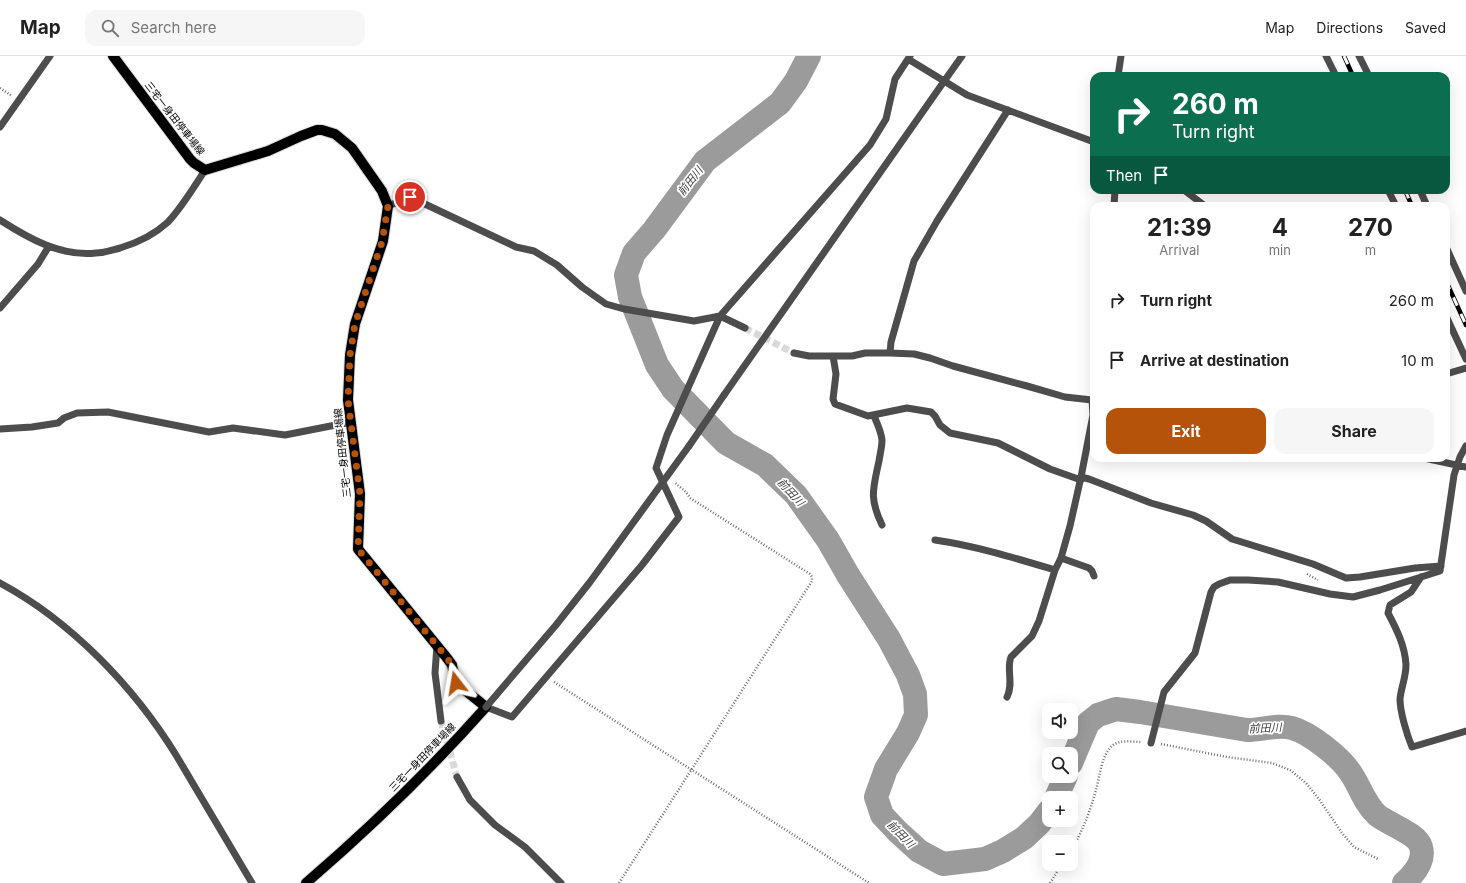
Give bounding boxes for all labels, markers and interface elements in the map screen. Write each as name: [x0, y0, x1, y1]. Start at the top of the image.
search box: [85, 10, 365, 46]
text: Map: [20, 16, 61, 39]
icon: search: [99, 17, 121, 39]
text: Search here: [131, 18, 216, 37]
text: Map: [1265, 19, 1294, 36]
text: Directions: [1316, 19, 1383, 36]
text: Saved: [1405, 19, 1446, 36]
street label: 三宅一身田停車場線: [143, 79, 207, 157]
text: 260 m: [1172, 87, 1259, 121]
icon: right: [1106, 88, 1158, 140]
text: Turn right: [1172, 121, 1255, 142]
water label: 前田川: [674, 163, 706, 198]
icon: arrive: [1150, 164, 1172, 186]
text: Then: [1106, 166, 1142, 185]
pin: [393, 180, 427, 214]
icon: arrive: [399, 186, 421, 208]
text: 21:39: [1147, 213, 1212, 242]
text: 4: [1272, 213, 1288, 242]
text: 270: [1348, 213, 1393, 242]
text: Arrival: [1159, 242, 1199, 258]
text: min: [1269, 242, 1291, 258]
text: m: [1365, 242, 1376, 258]
icon: right: [1106, 289, 1128, 311]
text: Turn right: [1140, 291, 1212, 310]
text: 260 m: [1389, 291, 1434, 310]
icon: arrive: [1106, 349, 1128, 371]
text: Arrive at destination: [1140, 351, 1289, 370]
text: 10 m: [1401, 351, 1434, 370]
street label: 三宅一身田停車場線: [331, 408, 353, 498]
button: Exit: [1106, 408, 1266, 454]
button: Share: [1274, 408, 1434, 454]
water label: 前田川: [775, 475, 808, 510]
position arrow: [435, 662, 477, 704]
map controls: [1042, 703, 1078, 871]
button: sound: [1042, 703, 1078, 739]
street label: 三宅一身田停車場線: [386, 720, 458, 794]
water label: 前田川: [1248, 720, 1283, 736]
button: search: [1042, 747, 1078, 783]
button: +: [1042, 791, 1078, 827]
water label: 前田川: [884, 817, 918, 851]
button: −: [1042, 835, 1078, 871]

